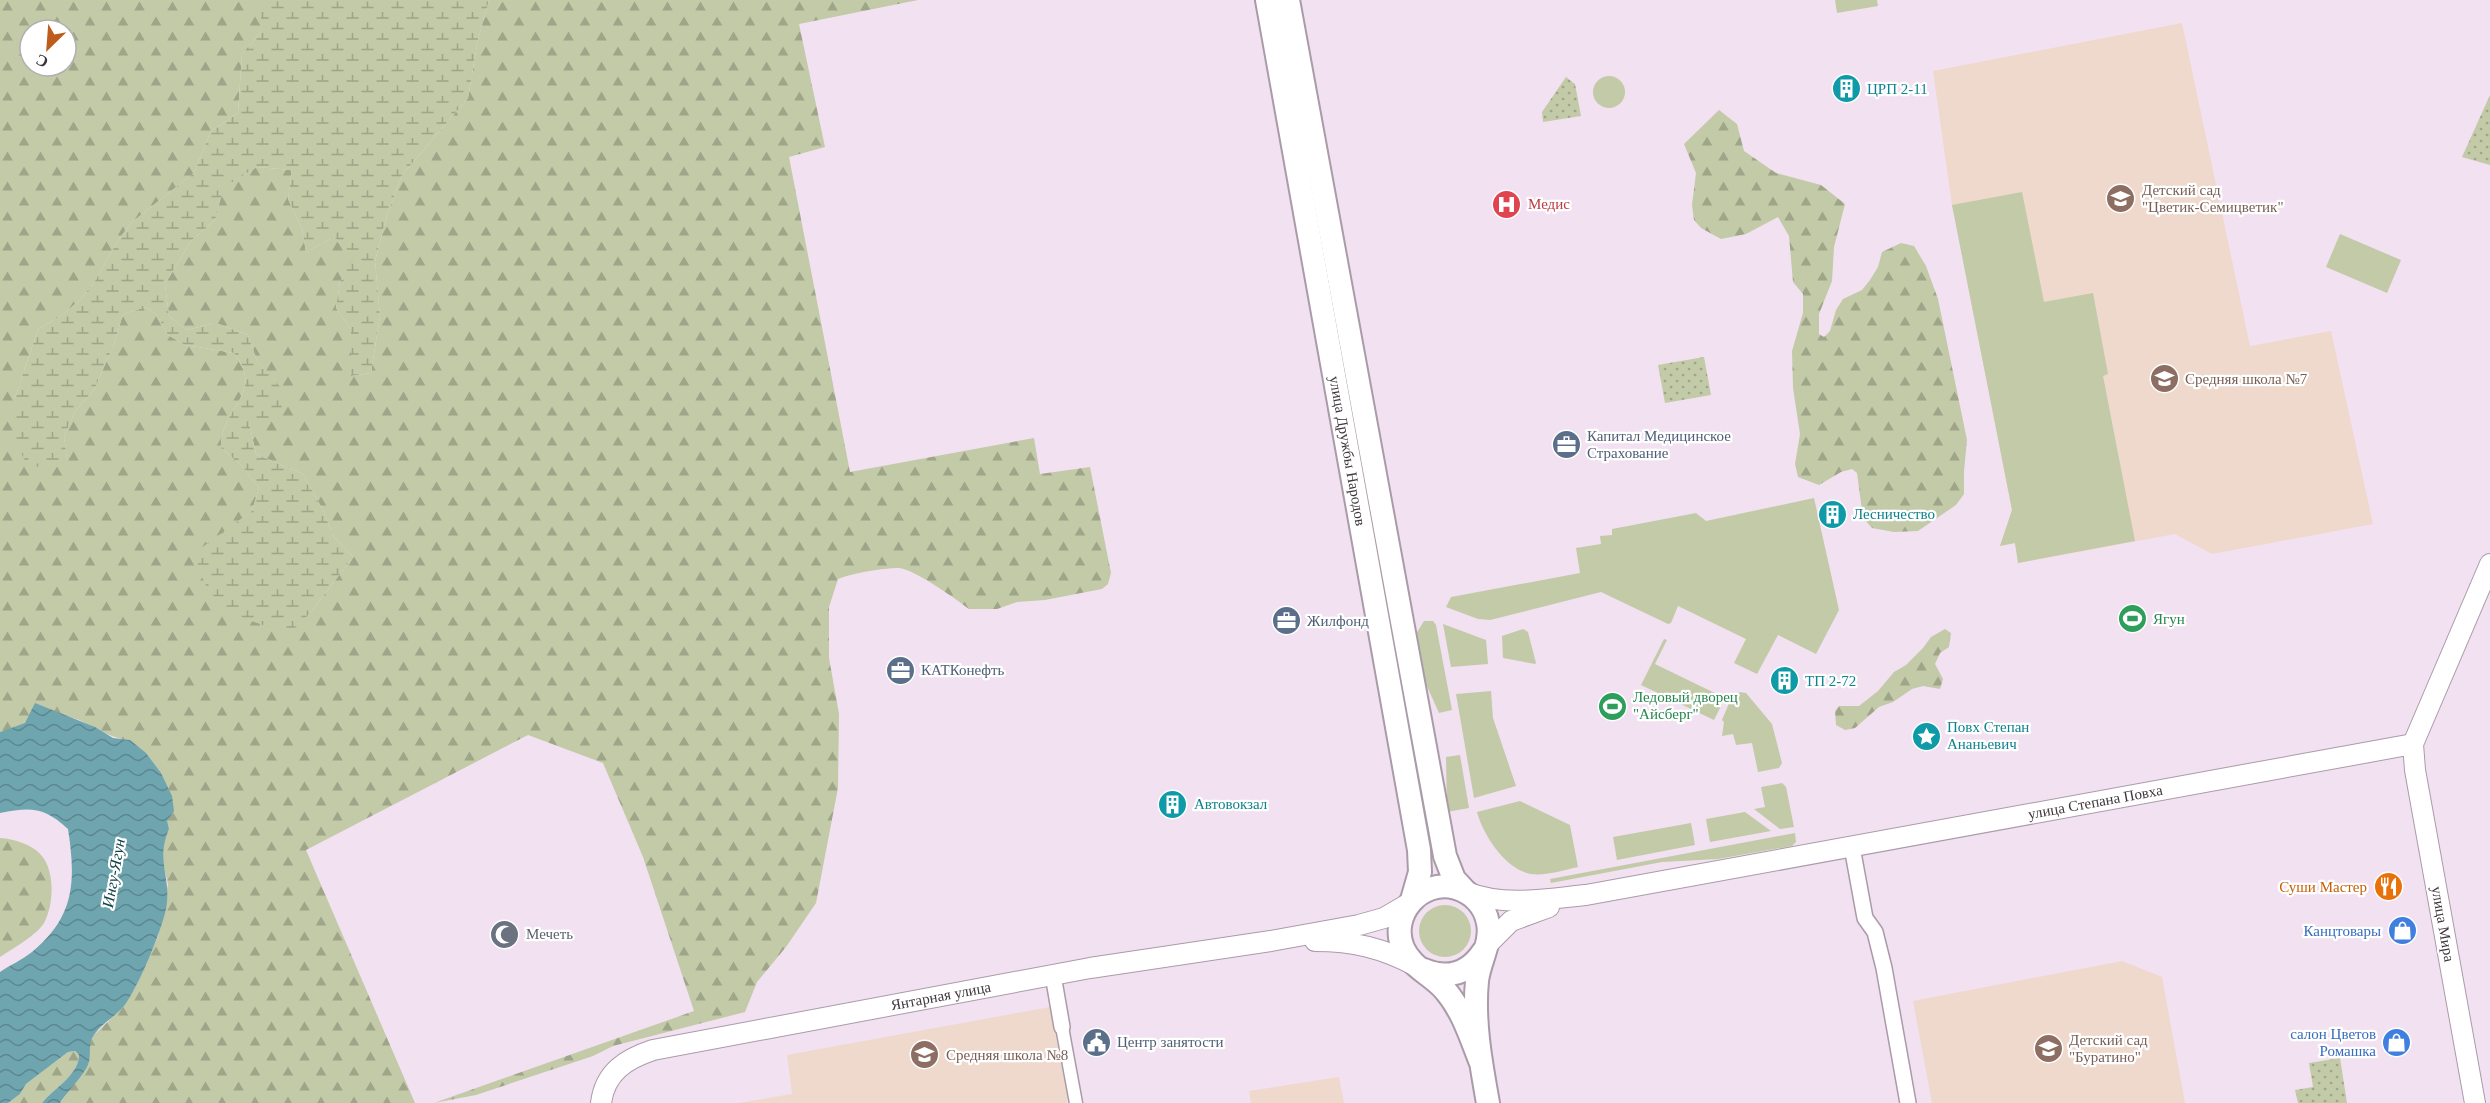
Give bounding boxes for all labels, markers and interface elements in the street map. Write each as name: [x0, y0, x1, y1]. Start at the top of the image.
north arrow: [18, 18, 78, 78]
text: С: [33, 51, 51, 71]
building icon: ЦРП 2-11: [1830, 73, 1862, 105]
place label: ЦРП 2-11: [1867, 81, 1928, 97]
place label: Детский сад "Цветик-Семицветик": [2142, 182, 2284, 215]
school or university icon: Детский сад "Цветик-Семицветик": [2105, 183, 2137, 215]
hospital icon: Медис: [1491, 188, 1523, 220]
place label: Медис: [1528, 196, 1570, 212]
school or university icon: Средняя школа №7: [2148, 363, 2180, 395]
place label: Средняя школа №7: [2185, 371, 2308, 387]
street label: улица Дружбы Народов: [1326, 375, 1369, 527]
place label: Капитал Медицинское Страхование: [1587, 428, 1731, 461]
office icon: Капитал Медицинское Страхование: [1550, 429, 1582, 461]
building icon: Лесничество: [1816, 498, 1848, 530]
place label: Лесничество: [1853, 506, 1935, 522]
sports icon: Ягун: [2116, 603, 2148, 635]
office icon: Жилфонд: [1270, 605, 1302, 637]
place label: Ягун: [2153, 611, 2185, 627]
place label: Жилфонд: [1307, 613, 1369, 629]
office icon: КАТКонефть: [884, 654, 916, 686]
place label: КАТКонефть: [921, 662, 1005, 678]
building icon: ТП 2-72: [1768, 665, 1800, 697]
place label: ТП 2-72: [1805, 673, 1856, 689]
place label: Ледовый дворец "Айсберг": [1633, 689, 1738, 722]
sports icon: Ледовый дворец "Айсберг": [1596, 690, 1628, 722]
place label: Повх Степан Ананьевич: [1947, 719, 2029, 752]
place icon: Повх Степан Ананьевич: [1910, 720, 1942, 752]
street label: улица Степана Повха: [2027, 782, 2164, 822]
building icon: Автовокзал: [1157, 788, 1189, 820]
place label: Автовокзал: [1194, 796, 1268, 812]
water label: Ингу-Ягун: [99, 837, 129, 910]
restaurant icon: Суши Мастер: [2372, 871, 2404, 903]
place label: Суши Мастер: [2279, 879, 2367, 895]
street label: улица Мира: [2428, 885, 2458, 963]
shop icon: Канцтовары: [2386, 915, 2418, 947]
mosque icon: Мечеть: [489, 918, 521, 950]
place label: Канцтовары: [2304, 923, 2381, 939]
place label: Мечеть: [526, 926, 573, 942]
street label: Янтарная улица: [890, 979, 993, 1013]
public building icon: Центр занятости: [1080, 1026, 1112, 1058]
place label: салон Цветов Ромашка: [2290, 1026, 2376, 1059]
shop icon: салон Цветов Ромашка: [2381, 1027, 2413, 1059]
place label: Детский сад "Буратино": [2069, 1032, 2148, 1065]
school or university icon: Детский сад "Буратино": [2032, 1033, 2064, 1065]
place label: Центр занятости: [1117, 1034, 1224, 1050]
school or university icon: Средняя школа №8: [909, 1039, 941, 1071]
place label: Средняя школа №8: [946, 1047, 1068, 1063]

